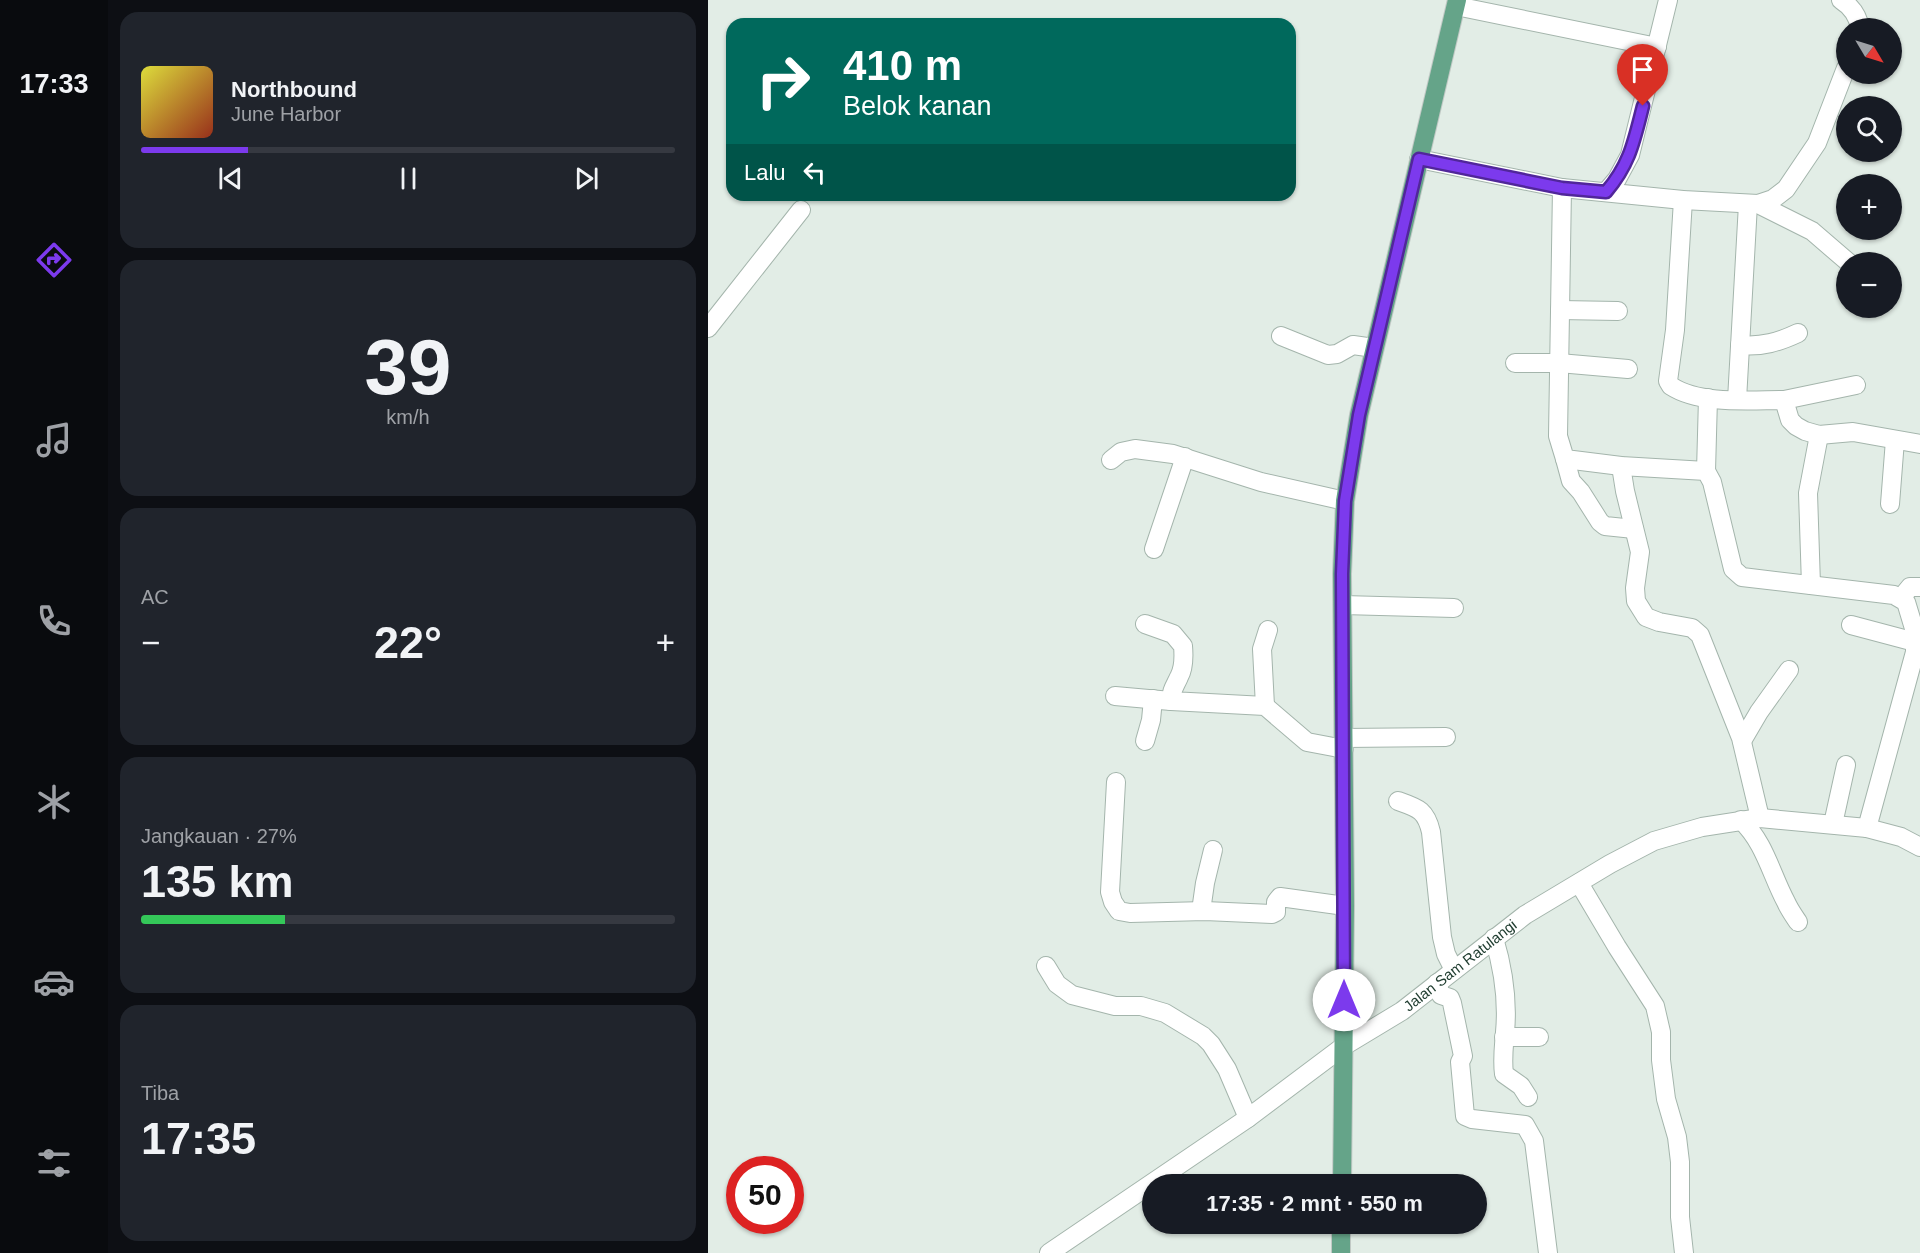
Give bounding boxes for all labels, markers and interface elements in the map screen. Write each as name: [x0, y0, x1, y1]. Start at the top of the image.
north arrow: [1836, 18, 1902, 84]
map controls: [1836, 18, 1902, 318]
icon: right: [744, 42, 822, 120]
text: 410 m: [843, 42, 962, 89]
pin: [1617, 44, 1668, 106]
icon: arrive: [1626, 53, 1659, 86]
text: 17:33: [19, 69, 89, 99]
text: Northbound: [231, 77, 357, 102]
text: Belok kanan: [843, 91, 992, 121]
button: search: [1836, 96, 1902, 162]
text: June Harbor: [231, 103, 341, 125]
icon: left: [798, 156, 831, 189]
text: Lalu: [744, 160, 786, 185]
icon: previous: [214, 162, 247, 195]
icon: pause: [392, 162, 425, 195]
icon: next: [570, 162, 603, 195]
button: +: [1836, 174, 1902, 240]
icon: directions: [33, 239, 75, 281]
button: −: [1836, 252, 1902, 318]
text: 39: [365, 323, 451, 411]
text: km/h: [386, 406, 430, 428]
icon: music: [33, 419, 75, 461]
text: AC: [141, 586, 169, 608]
icon: phone: [33, 600, 75, 642]
text: 22°: [374, 617, 442, 668]
text: −: [141, 624, 160, 661]
text: +: [656, 624, 675, 661]
icon: climate: [33, 781, 75, 823]
text: Jangkauan · 27%: [141, 825, 297, 847]
text: 135 km: [141, 856, 294, 907]
street label: Jalan Sam Ratulangi: [1400, 916, 1520, 1015]
icon: car: [33, 961, 75, 1003]
position arrow: [1312, 968, 1376, 1032]
text: Tiba: [141, 1082, 179, 1104]
text: 17:35: [141, 1113, 256, 1164]
icon: filters: [33, 1142, 75, 1184]
speed limit sign: 50: [726, 1156, 804, 1234]
text: 17:35 · 2 mnt · 550 m: [1206, 1191, 1423, 1216]

